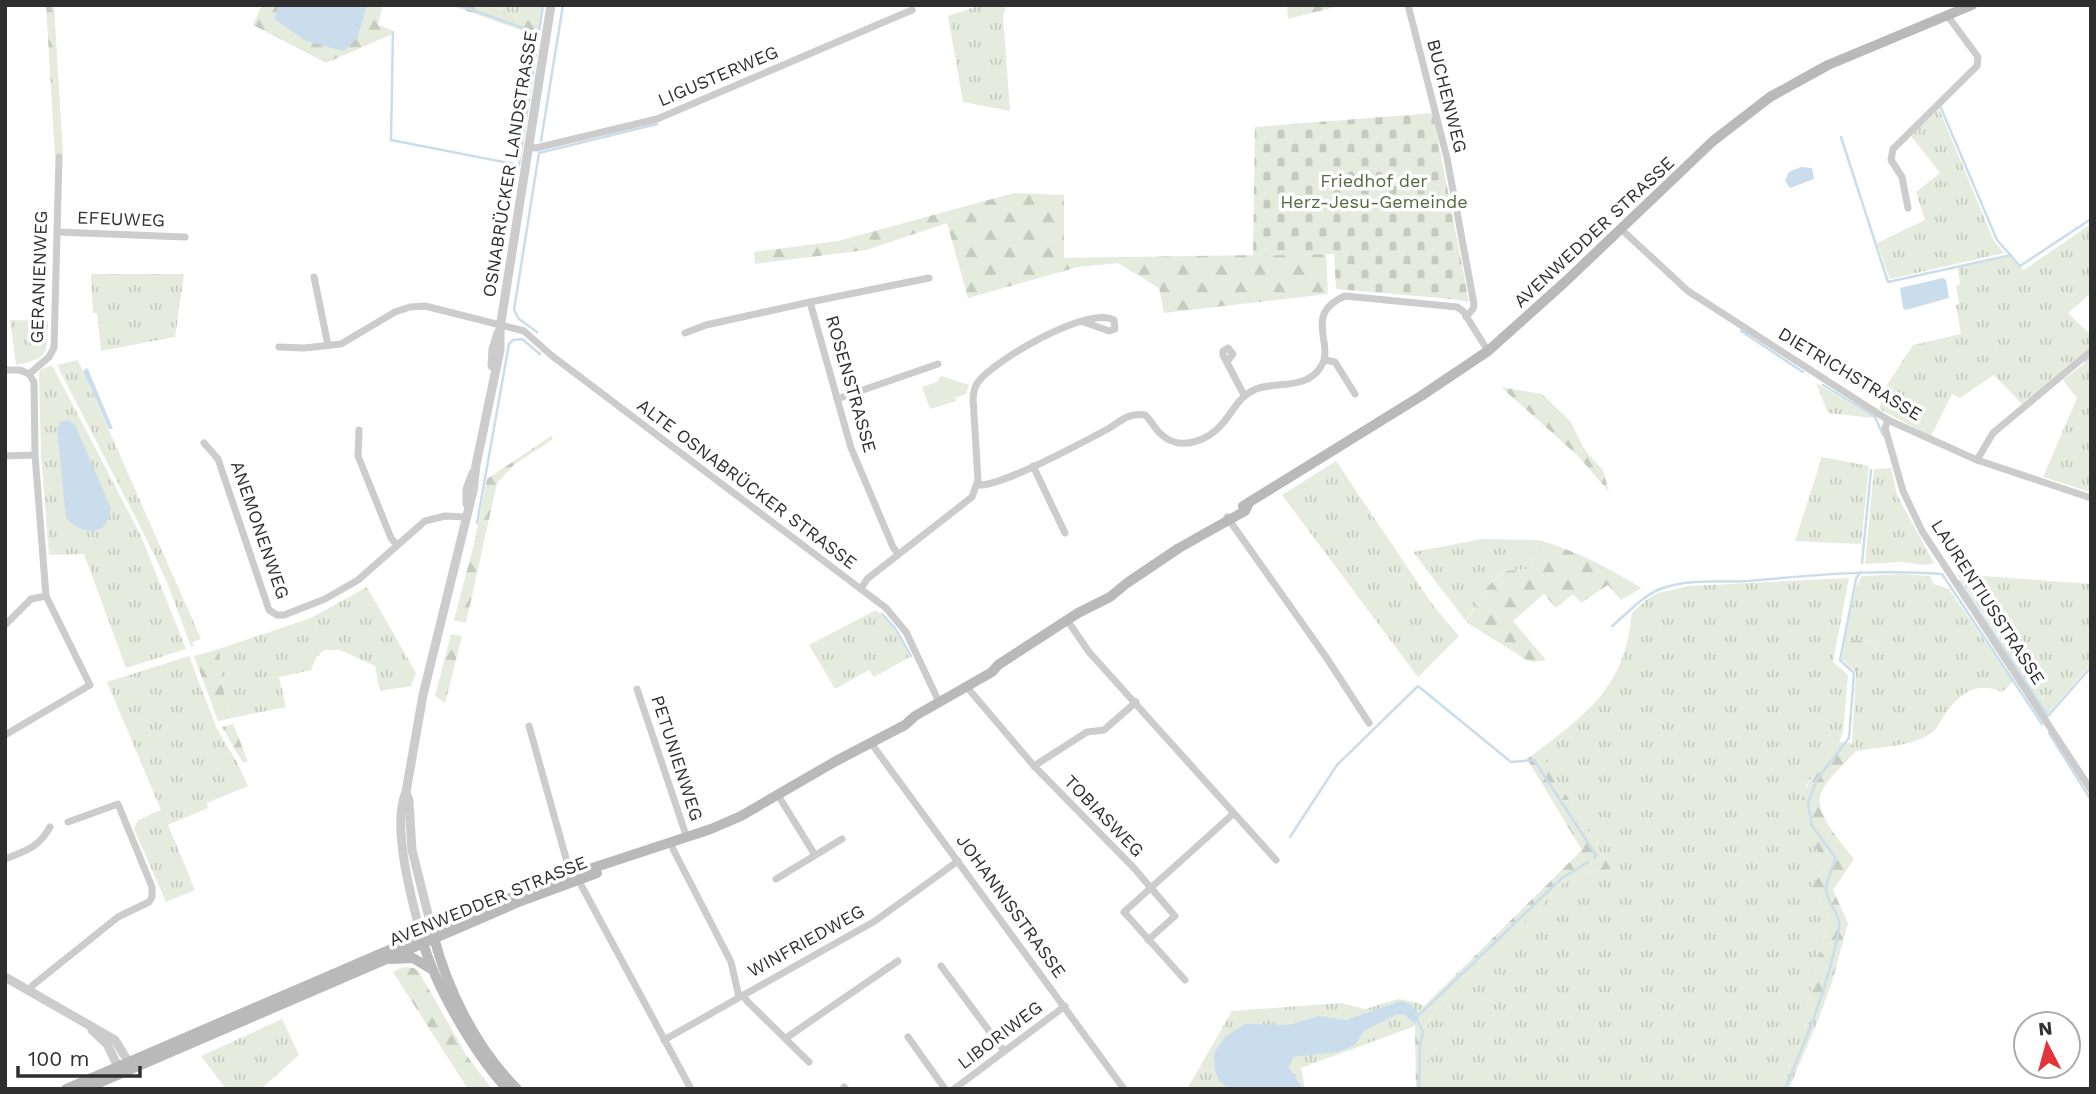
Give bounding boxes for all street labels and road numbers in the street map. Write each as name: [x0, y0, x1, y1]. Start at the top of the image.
street label: OSNABRÜCKER LANDSTRASSE: [478, 29, 541, 299]
street label: BUCHENWEG: [1423, 37, 1472, 155]
street label: LIGUSTERWEG: [655, 41, 781, 110]
street label: AVENWEDDER STRASSE: [1509, 152, 1678, 311]
street label: EFEUWEG: [77, 206, 165, 231]
street label: GERANIENWEG: [26, 210, 51, 344]
street label: ROSENSTRASSE: [822, 313, 881, 455]
street label: DIETRICHSTRASSE: [1775, 322, 1926, 425]
street label: ALTE OSNABRÜCKER STRASSE: [633, 394, 861, 573]
street label: ANEMONENWEG: [227, 458, 294, 602]
street label: LAURENTIUSSTRASSE: [1927, 515, 2050, 688]
street label: PETUNIENWEG: [647, 692, 708, 823]
street label: TOBIASWEG: [1060, 770, 1149, 861]
street label: JOHANNISSTRASSE: [952, 830, 1070, 982]
street label: AVENWEDDER STRASSE: [386, 851, 590, 950]
street label: WINFRIEDWEG: [744, 900, 868, 981]
street label: LIBORIWEG: [953, 996, 1046, 1073]

